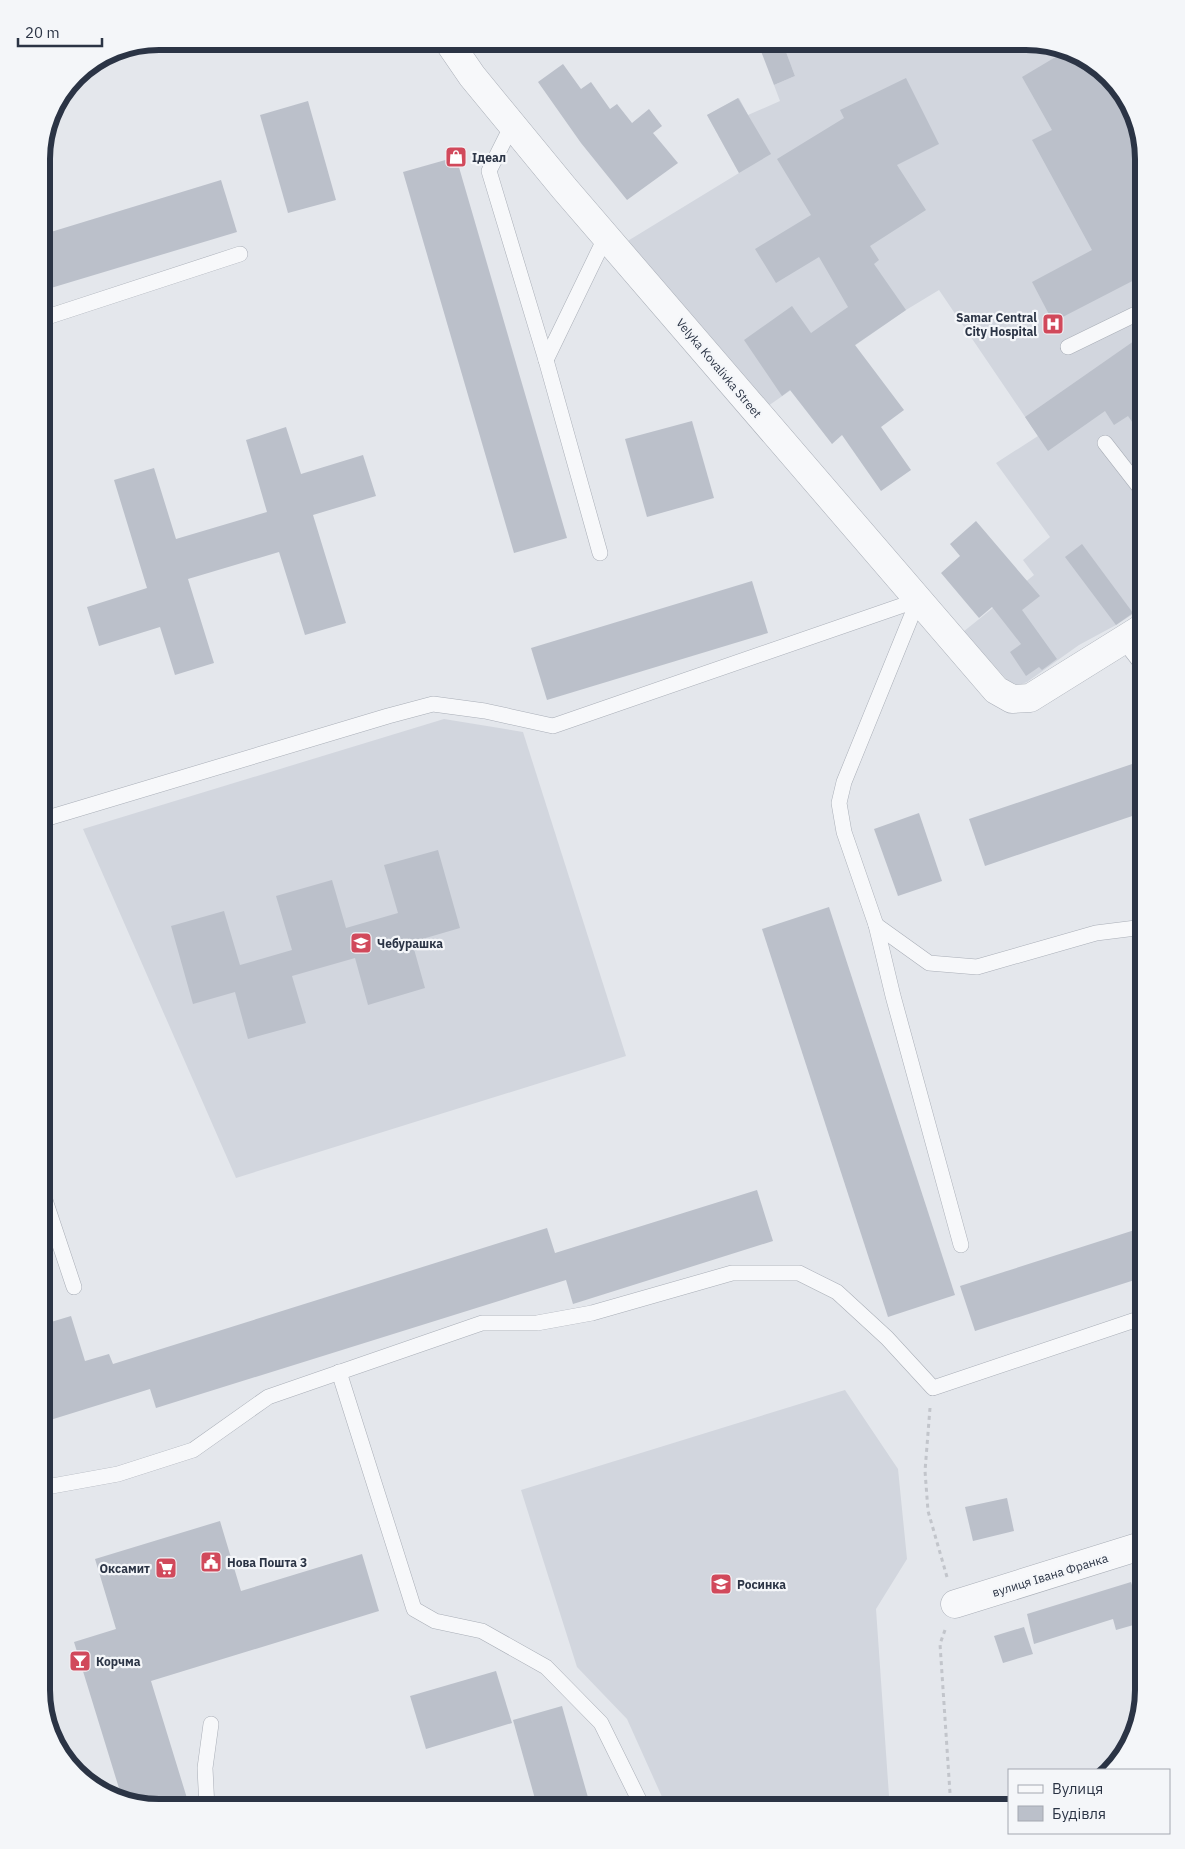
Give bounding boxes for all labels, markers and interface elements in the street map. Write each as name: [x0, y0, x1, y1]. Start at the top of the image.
scale bar: [18, 15, 101, 47]
text: 20 m: [25, 23, 60, 42]
shop icon: Ідеал: [444, 145, 468, 169]
place label: Ідеал: [472, 150, 506, 165]
place label: Samar Central City Hospital: [956, 310, 1037, 339]
hospital icon: Samar Central City Hospital: [1041, 312, 1065, 336]
street label: Velyka Kovalivka Street: [673, 315, 765, 421]
school or university icon: Чебурашка: [349, 931, 373, 955]
place label: Чебурашка: [377, 936, 443, 951]
public building icon: Нова Пошта 3: [199, 1550, 223, 1574]
street label: вулиця Івана Франка: [990, 1550, 1110, 1600]
place label: Нова Пошта 3: [227, 1555, 307, 1570]
supermarket icon: Оксамит: [154, 1556, 178, 1580]
place label: Оксамит: [99, 1561, 150, 1576]
school or university icon: Росинка: [709, 1572, 733, 1596]
place label: Росинка: [737, 1577, 786, 1592]
bar icon: Корчма: [68, 1649, 92, 1673]
place label: Корчма: [96, 1654, 141, 1669]
legend: [1008, 1769, 1170, 1834]
text: Вулиця: [1052, 1779, 1103, 1798]
text: Будівля: [1052, 1804, 1106, 1823]

